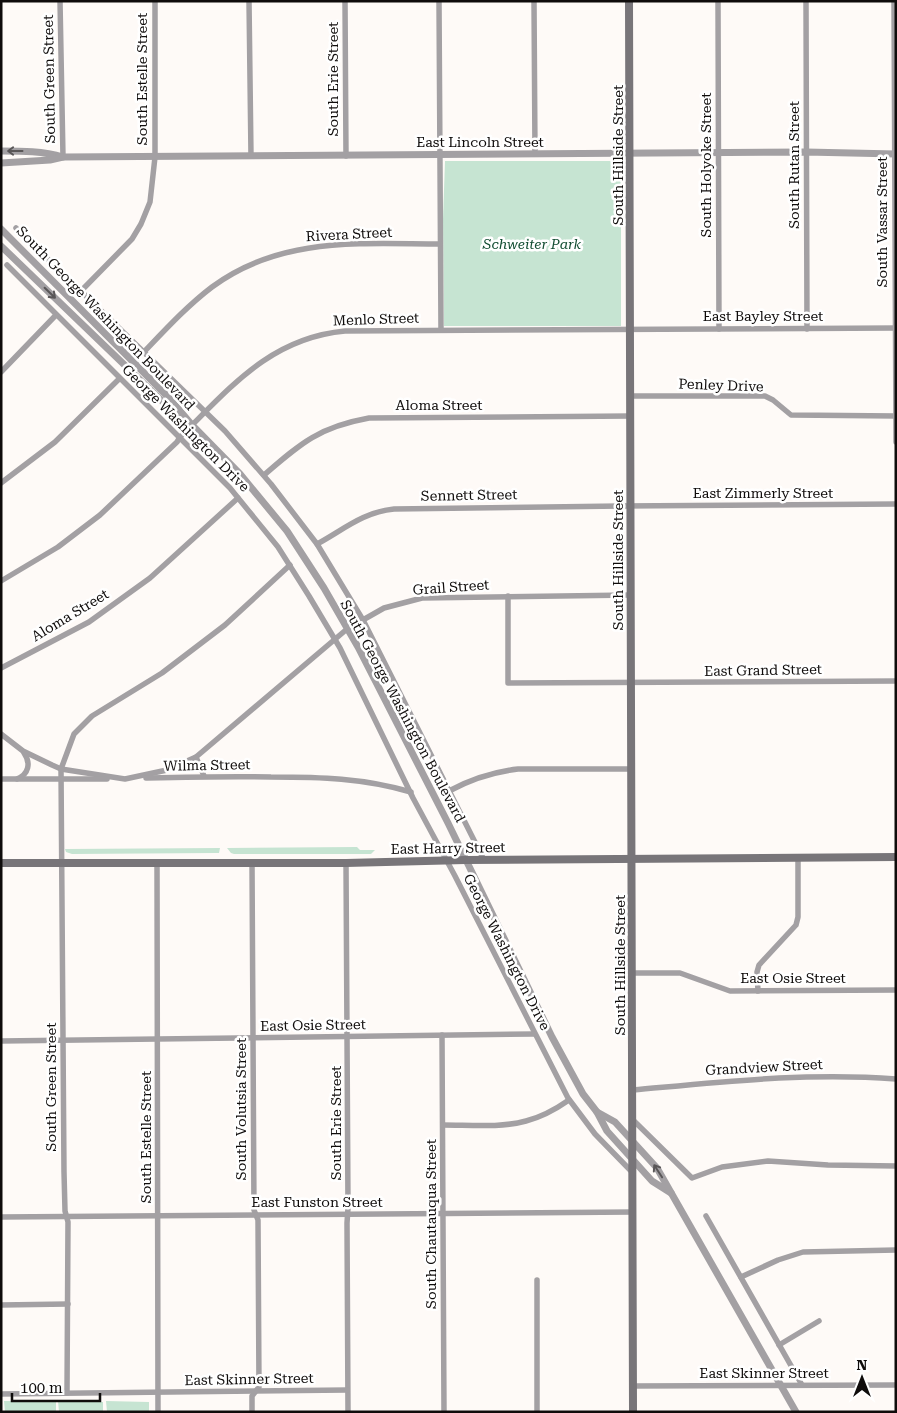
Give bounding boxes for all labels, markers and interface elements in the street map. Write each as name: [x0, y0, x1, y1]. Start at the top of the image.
street label: South Estelle Street: [134, 13, 150, 145]
street label: South Green Street: [40, 14, 58, 144]
street label: South Erie Street: [325, 22, 341, 136]
street label: South Hillside Street: [610, 85, 626, 225]
street label: South Holyoke Street: [698, 93, 714, 237]
street label: South Rutan Street: [786, 101, 802, 229]
street label: East Lincoln Street: [416, 134, 544, 150]
one-way arrow: [7, 146, 24, 156]
street label: South Vassar Street: [874, 157, 890, 287]
street label: South George Washington Boulevard: [14, 223, 198, 413]
street label: Rivera Street: [305, 224, 393, 244]
park label: Schweiter Park: [482, 236, 582, 252]
one-way arrow: [43, 287, 56, 299]
street label: East Bayley Street: [703, 308, 823, 324]
street label: Menlo Street: [333, 309, 419, 329]
street label: George Washington Drive: [119, 361, 253, 495]
street label: Penley Drive: [678, 376, 764, 394]
street label: Aloma Street: [396, 397, 482, 413]
street label: East Zimmerly Street: [693, 485, 833, 501]
street label: Sennett Street: [421, 486, 517, 504]
street label: South Hillside Street: [610, 490, 626, 630]
street label: Grail Street: [412, 576, 490, 598]
street label: Aloma Street: [29, 586, 111, 644]
street label: South George Washington Boulevard: [337, 597, 469, 825]
street label: East Grand Street: [704, 661, 822, 679]
street label: Wilma Street: [163, 756, 251, 774]
street label: East Harry Street: [390, 839, 506, 857]
street label: George Washington Drive: [461, 871, 554, 1033]
street label: South Hillside Street: [612, 895, 628, 1035]
street label: East Osie Street: [740, 970, 846, 986]
street label: East Osie Street: [260, 1016, 366, 1034]
street label: South Green Street: [43, 1023, 59, 1151]
street label: South Volutsia Street: [233, 1038, 249, 1180]
street label: Grandview Street: [705, 1056, 823, 1078]
street label: South Erie Street: [328, 1066, 344, 1180]
street label: South Estelle Street: [138, 1071, 154, 1203]
street label: South Chautauqua Street: [423, 1139, 439, 1309]
one-way arrow: [653, 1164, 663, 1178]
street label: East Funston Street: [251, 1194, 383, 1210]
north arrow: [837, 1353, 887, 1403]
text: N: [857, 1357, 868, 1373]
street label: East Skinner Street: [699, 1365, 829, 1381]
scale bar: [12, 1370, 100, 1402]
street label: East Skinner Street: [184, 1370, 314, 1388]
text: 100 m: [20, 1379, 63, 1397]

